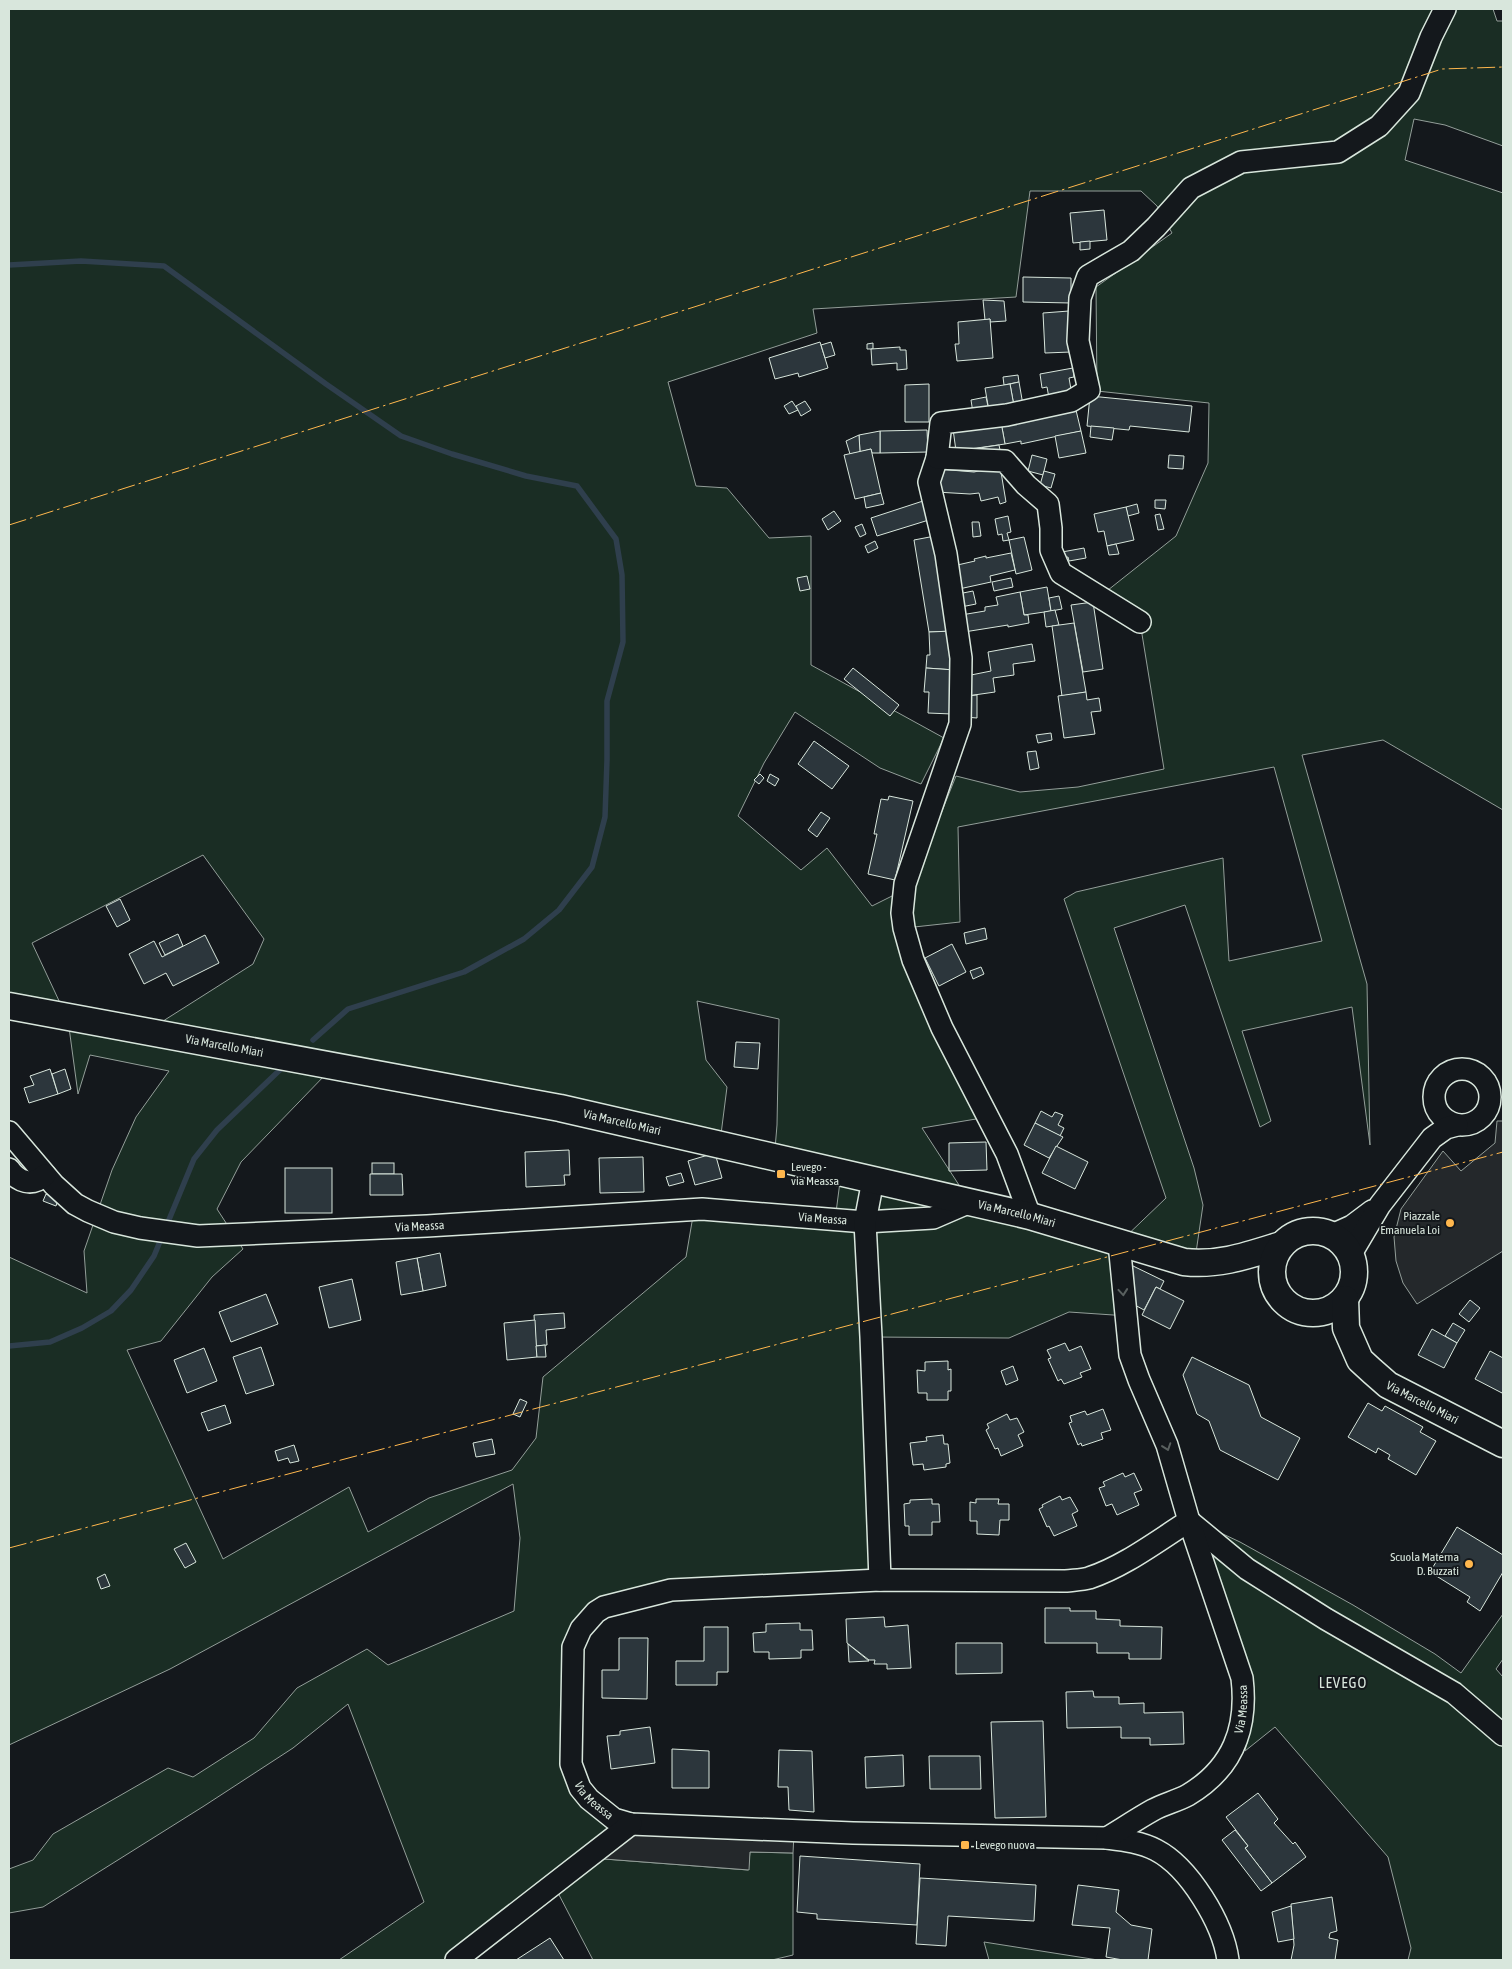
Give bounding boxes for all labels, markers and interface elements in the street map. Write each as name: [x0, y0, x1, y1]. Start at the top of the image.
street label: Via Marcello Miari: [184, 1032, 265, 1060]
street label: Via Marcello Miari: [582, 1107, 662, 1138]
place label: Levego - via Meassa: [791, 1160, 839, 1188]
marker: Levego - via Meassa: [775, 1168, 787, 1180]
street label: Via Marcello Miari: [977, 1197, 1057, 1230]
place label: Piazzale Emanuela Loi: [1380, 1209, 1440, 1237]
street label: Via Meassa: [798, 1210, 848, 1228]
marker: Piazzale Emanuela Loi: [1444, 1217, 1456, 1229]
street label: Via Meassa: [395, 1218, 445, 1234]
one-way arrow: [1118, 1288, 1129, 1296]
street label: Via Marcello Miari: [1384, 1378, 1461, 1427]
one-way arrow: [1161, 1442, 1171, 1450]
place label: Scuola Materna D. Buzzati: [1390, 1550, 1459, 1578]
marker: Scuola Materna D. Buzzati: [1463, 1558, 1475, 1570]
district label: LEVEGO: [1319, 1674, 1367, 1691]
street label: Via Meassa: [1232, 1684, 1250, 1735]
street label: Via Meassa: [571, 1780, 616, 1823]
place label: Levego nuova: [975, 1838, 1035, 1852]
marker: Levego nuova: [959, 1839, 971, 1851]

